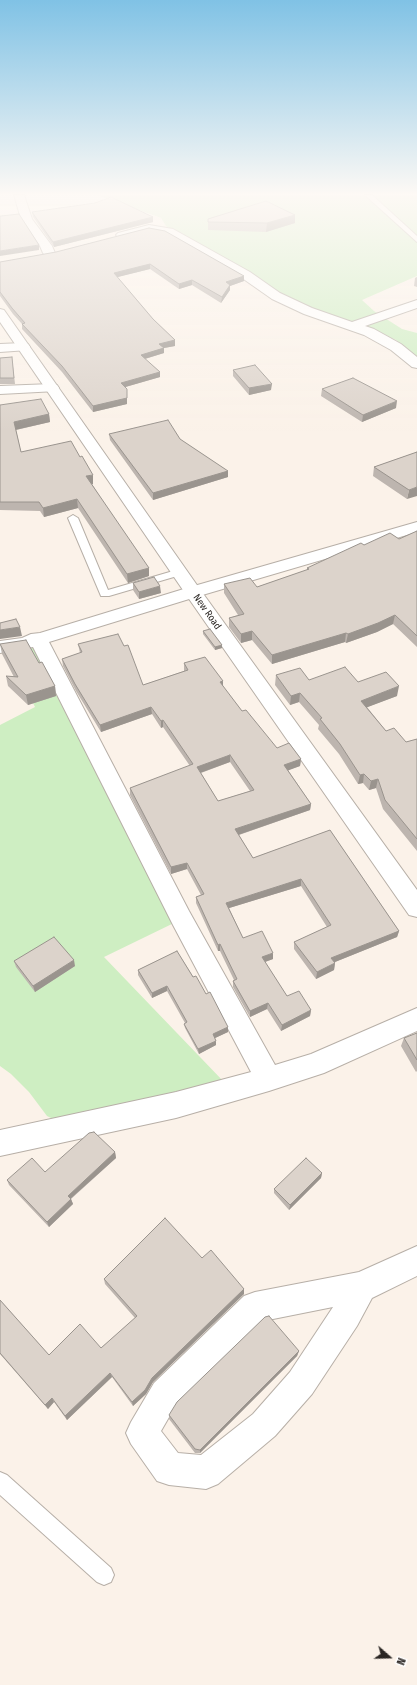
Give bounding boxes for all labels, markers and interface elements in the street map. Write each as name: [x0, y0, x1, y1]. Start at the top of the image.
street label: New Road: [190, 592, 224, 632]
north arrow: [369, 1637, 409, 1677]
text: N: [394, 1656, 408, 1667]

